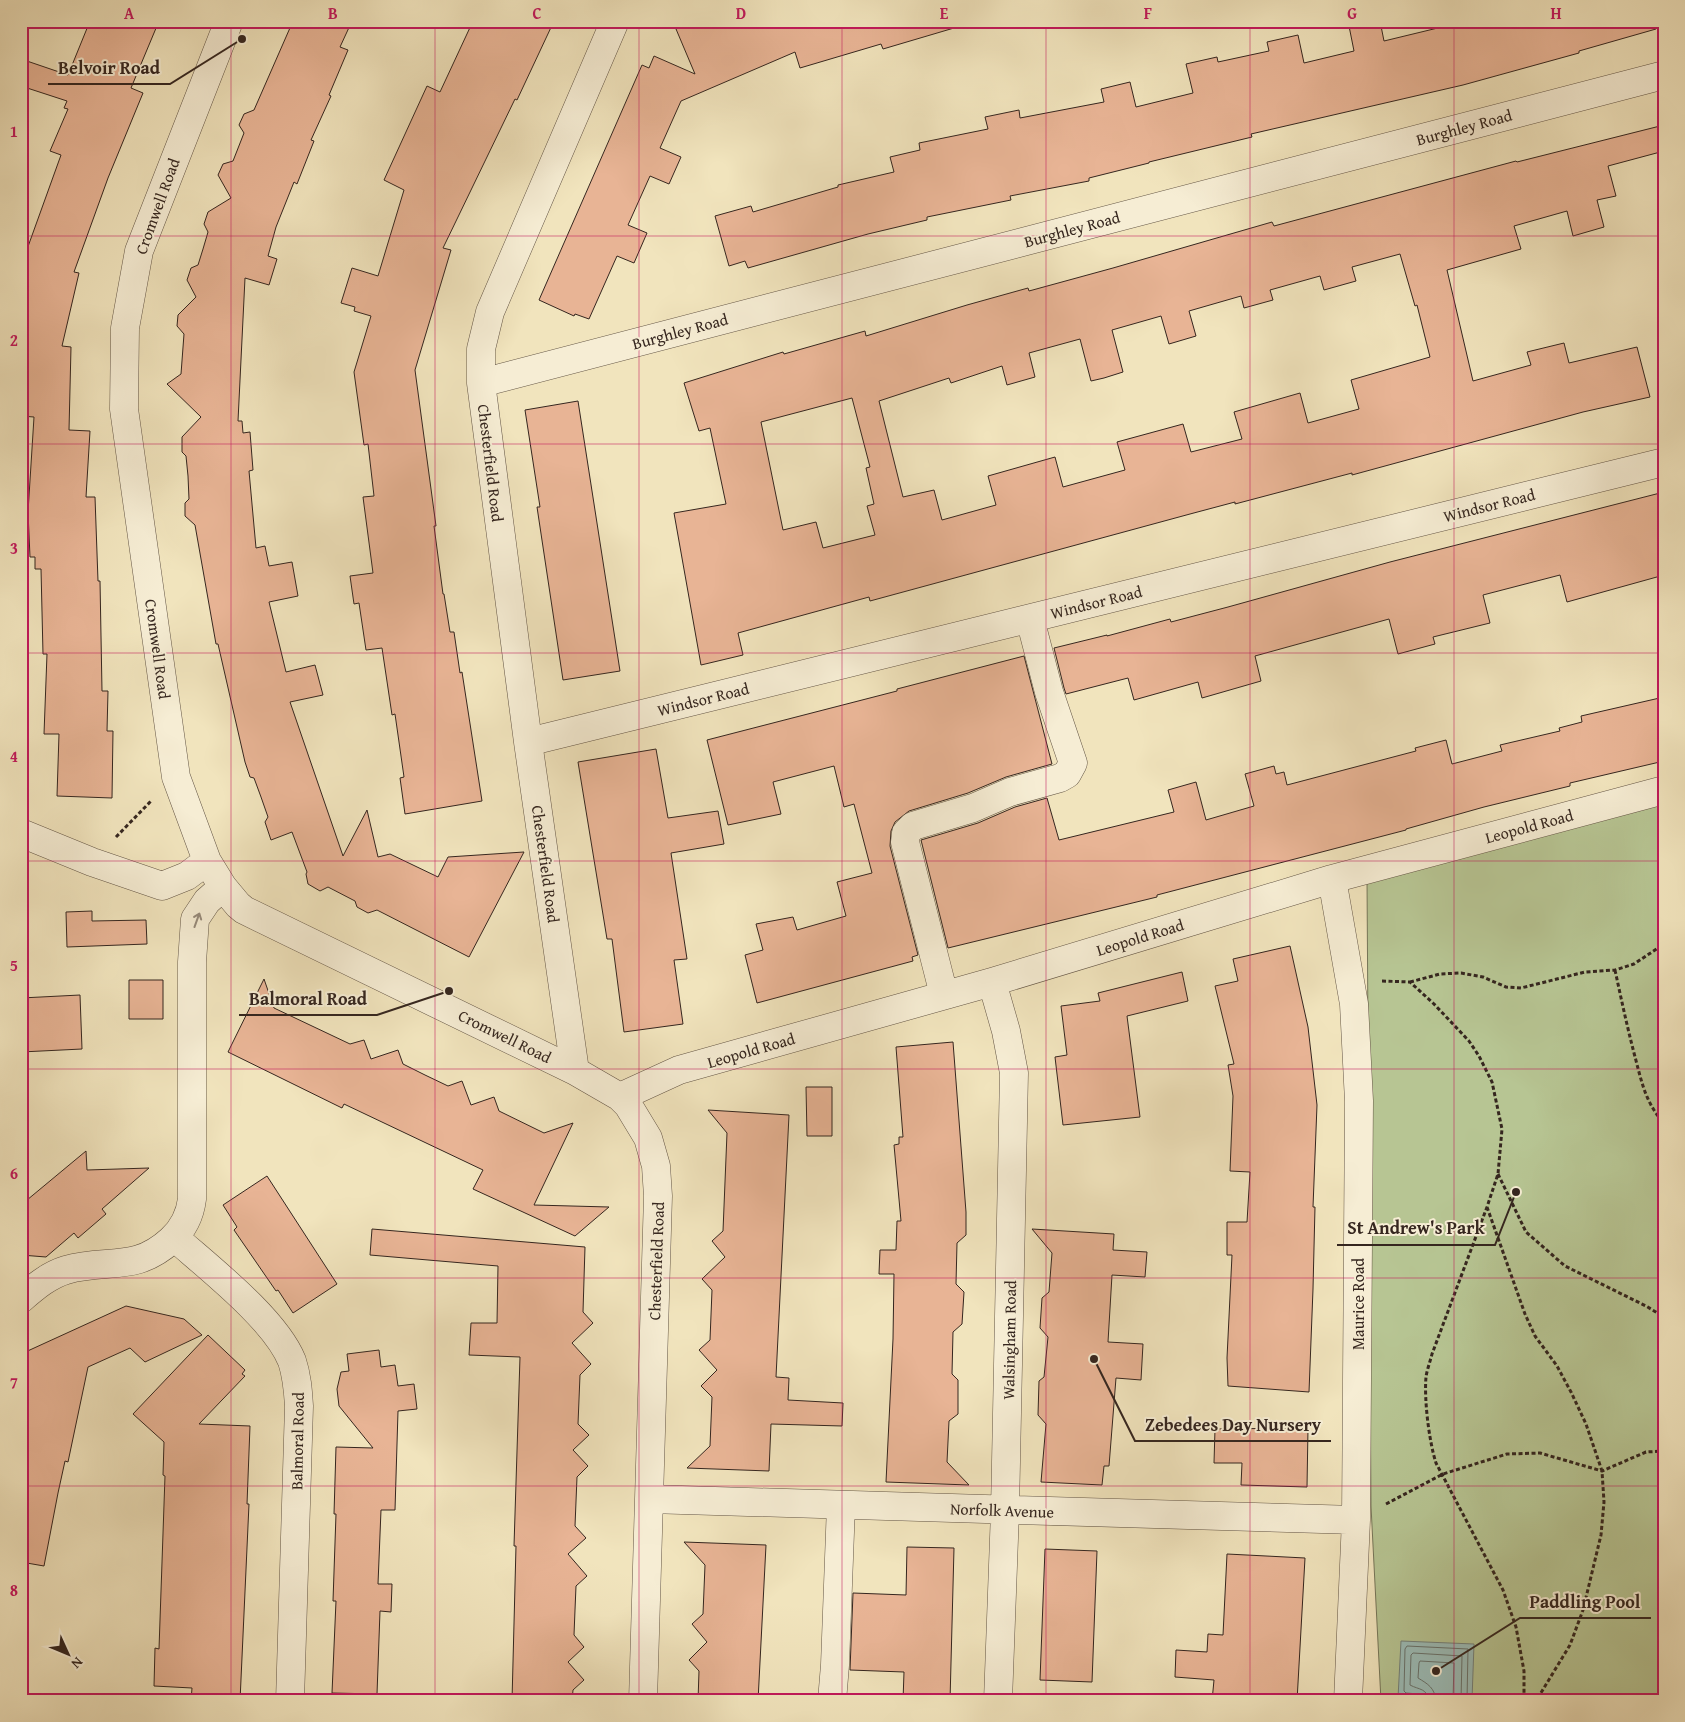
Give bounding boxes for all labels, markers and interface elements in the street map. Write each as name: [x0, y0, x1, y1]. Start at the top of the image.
text: A: [124, 1, 135, 25]
text: B: [328, 1, 338, 25]
text: C: [532, 1, 542, 25]
text: D: [736, 1, 746, 25]
text: E: [940, 1, 949, 25]
text: F: [1144, 1, 1152, 25]
text: G: [1347, 1, 1357, 25]
text: H: [1550, 1, 1562, 25]
callout: Belvoir Road: [48, 51, 170, 84]
text: Belvoir Road: [58, 54, 161, 81]
street label: Burghley Road: [1413, 103, 1515, 151]
text: 1: [10, 119, 18, 143]
street label: Cromwell Road: [128, 154, 186, 257]
street label: Burghley Road: [1021, 205, 1123, 253]
street label: Burghley Road: [629, 307, 731, 355]
text: 2: [10, 328, 18, 352]
street label: Chesterfield Road: [472, 403, 510, 524]
street label: Windsor Road: [1441, 482, 1538, 528]
text: 3: [10, 536, 18, 560]
street label: Windsor Road: [1048, 579, 1145, 625]
street label: Cromwell Road: [139, 597, 177, 701]
street label: Windsor Road: [655, 676, 752, 722]
text: 4: [10, 744, 18, 768]
street label: Leopold Road: [1482, 803, 1576, 849]
street label: Chesterfield Road: [526, 804, 566, 925]
street label: Leopold Road: [1093, 912, 1187, 962]
one-way arrow: [193, 913, 202, 928]
text: 5: [10, 953, 18, 977]
callout: Balmoral Road: [239, 982, 377, 1015]
text: Balmoral Road: [249, 985, 368, 1012]
street label: Cromwell Road: [454, 1003, 556, 1069]
street label: Leopold Road: [704, 1026, 798, 1074]
text: 6: [10, 1161, 18, 1185]
street label: Chesterfield Road: [642, 1201, 670, 1321]
callout: St Andrew's Park: [1337, 1212, 1495, 1245]
text: St Andrew's Park: [1347, 1214, 1485, 1241]
street label: Maurice Road: [1346, 1258, 1370, 1350]
street label: Walsingham Road: [996, 1280, 1022, 1400]
text: 7: [10, 1370, 18, 1394]
street label: Balmoral Road: [284, 1391, 310, 1490]
callout: Zebedees Day Nursery: [1135, 1408, 1331, 1441]
text: Zebedees Day Nursery: [1145, 1411, 1322, 1438]
street label: Norfolk Avenue: [950, 1496, 1054, 1524]
text: 8: [10, 1578, 18, 1602]
callout: Paddling Pool: [1520, 1585, 1651, 1618]
text: Paddling Pool: [1530, 1588, 1641, 1615]
north arrow: [42, 1630, 92, 1680]
text: N: [66, 1653, 88, 1674]

